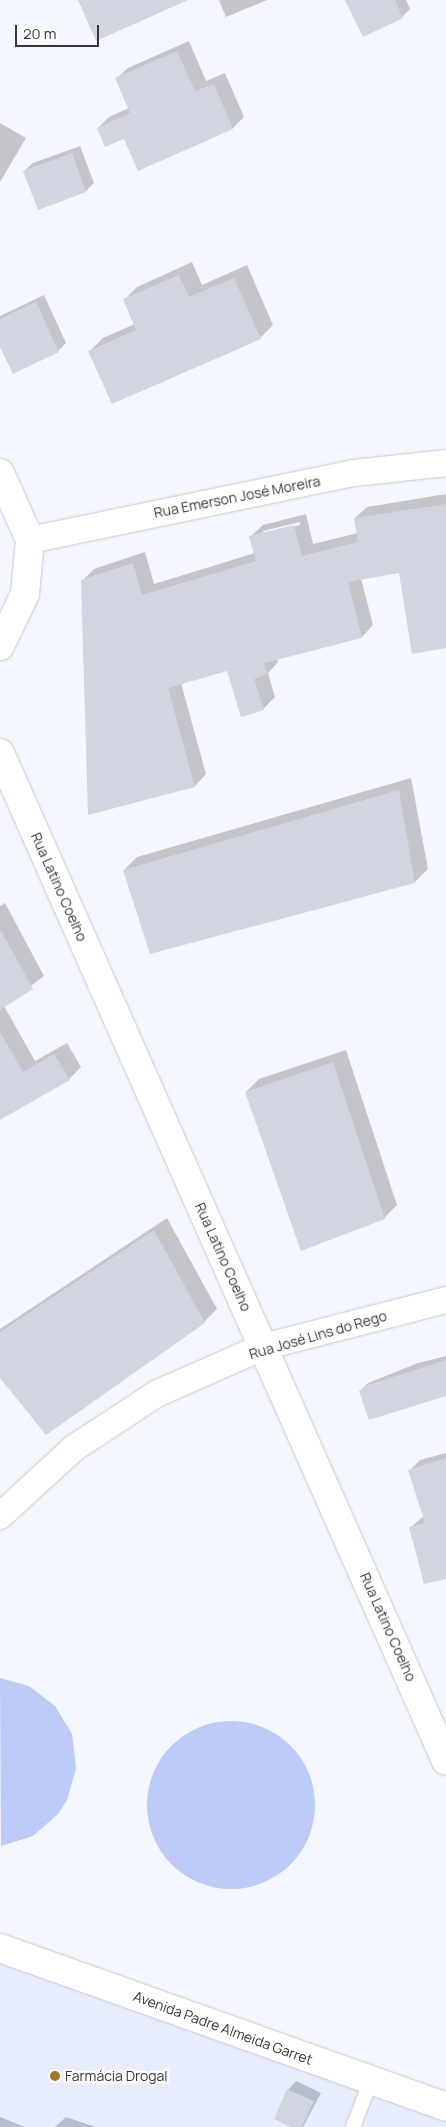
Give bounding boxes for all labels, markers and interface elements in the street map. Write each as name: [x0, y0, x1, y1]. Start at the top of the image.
scale bar: [18, 15, 101, 47]
text: 20 m: [23, 23, 56, 44]
street label: Rua Emerson José Moreira: [152, 473, 322, 521]
street label: Rua Latino Coelho: [27, 830, 91, 944]
street label: Rua Latino Coelho: [191, 1200, 255, 1314]
street label: Rua José Lins do Rego: [247, 1307, 389, 1363]
street label: Rua Latino Coelho: [356, 1570, 420, 1684]
street label: Avenida Padre Almeida Garret: [131, 1988, 315, 2068]
place label: Farmácia Drogal: [65, 2068, 168, 2084]
marker: Farmácia Drogal: [49, 2070, 61, 2082]

